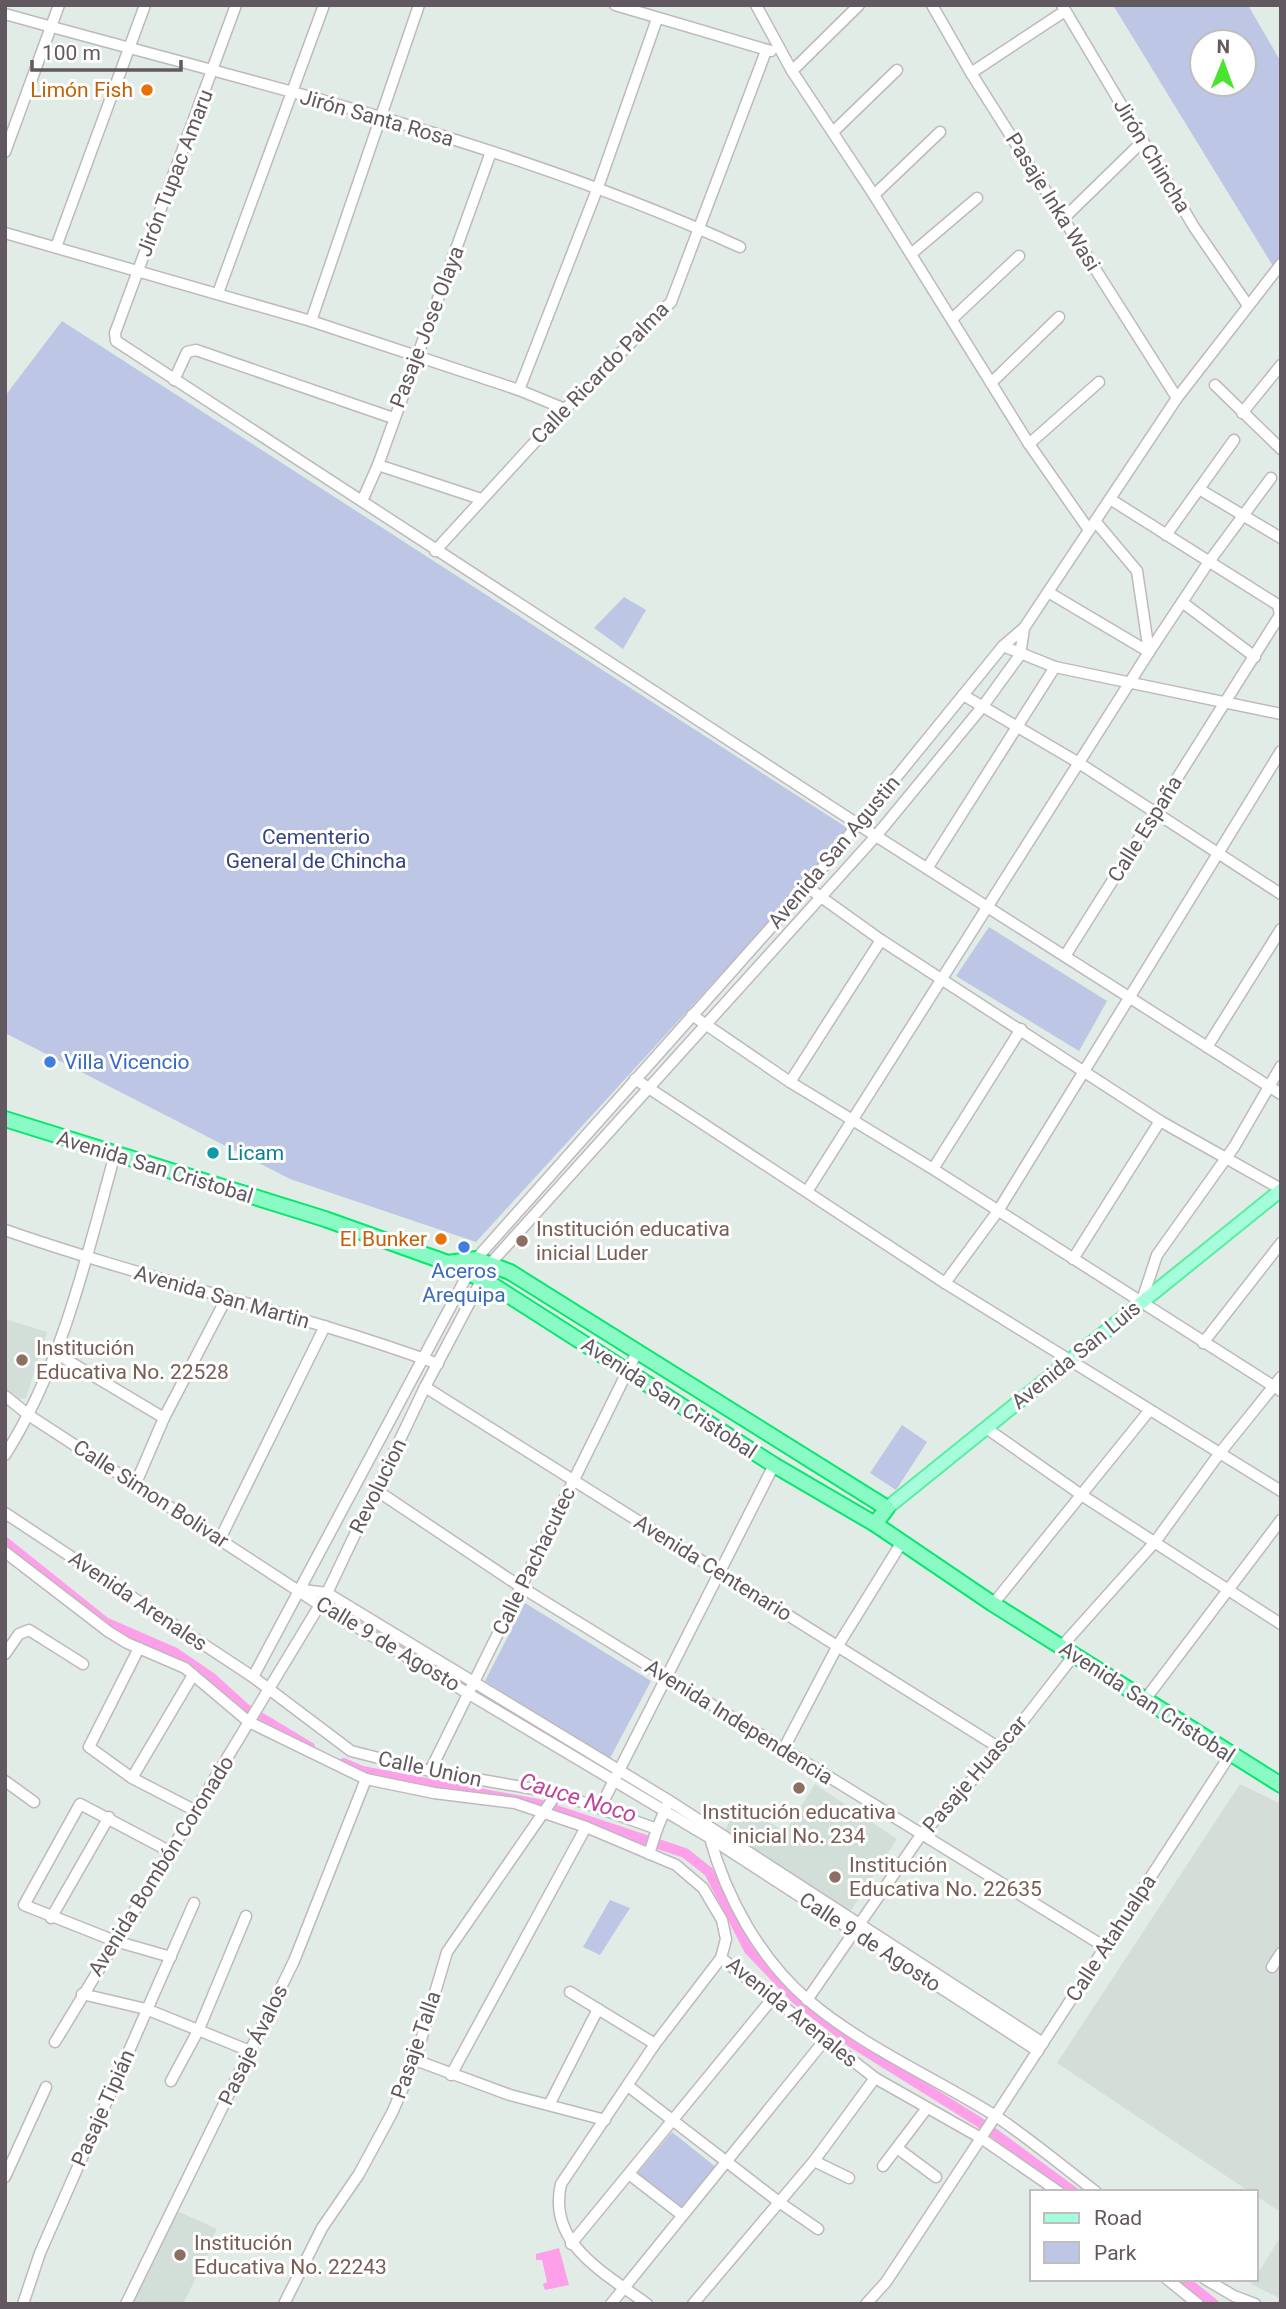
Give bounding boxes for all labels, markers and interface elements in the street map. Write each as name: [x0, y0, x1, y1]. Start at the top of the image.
scale bar: [32, 28, 180, 72]
north arrow: [1188, 28, 1258, 98]
text: N: [1216, 35, 1230, 58]
text: 100 m: [42, 41, 101, 65]
place label: Limón Fish: [30, 78, 133, 102]
marker: Limón Fish: [139, 82, 155, 98]
street label: Jirón Santa Rosa: [297, 85, 457, 151]
street label: Jirón Tupac Amaru: [132, 86, 218, 260]
street label: Jirón Chincha: [1109, 95, 1195, 217]
street label: Pasaje Inka Wasi: [1001, 128, 1105, 276]
street label: Pasaje Jose Olaya: [385, 243, 469, 411]
street label: Calle Ricardo Palma: [526, 297, 674, 449]
street label: Avenida San Agustin: [763, 771, 905, 933]
street label: Calle España: [1103, 771, 1187, 887]
park label: Cementerio General de Chincha: [226, 825, 406, 873]
place label: Villa Vicencio: [64, 1050, 190, 1074]
marker: Villa Vicencio: [42, 1054, 58, 1070]
street label: Avenida San Cristobal: [54, 1126, 256, 1208]
place label: Licam: [227, 1141, 284, 1165]
marker: Licam: [205, 1145, 221, 1161]
place label: Institución educativa inicial Luder: [536, 1217, 730, 1265]
place label: El Bunker: [340, 1227, 427, 1251]
marker: El Bunker: [433, 1231, 449, 1247]
marker: Institución educativa inicial Luder: [514, 1233, 530, 1249]
marker: Aceros Arequipa: [456, 1239, 472, 1255]
place label: Aceros Arequipa: [422, 1259, 506, 1307]
street label: Avenida San Martin: [132, 1260, 312, 1334]
street label: Avenida San Luis: [1007, 1296, 1145, 1414]
street label: Avenida San Cristobal: [577, 1332, 761, 1464]
place label: Institución Educativa No. 22528: [36, 1336, 229, 1384]
marker: Institución Educativa No. 22528: [14, 1352, 30, 1368]
street label: Calle Simon Bolivar: [69, 1435, 233, 1553]
street label: Revolucion: [345, 1435, 411, 1537]
street label: Calle Pachacutec: [488, 1483, 580, 1639]
street label: Avenida Centenario: [630, 1510, 796, 1626]
street label: Avenida Arenales: [64, 1546, 212, 1656]
street label: Calle 9 de Agosto: [312, 1592, 464, 1696]
street label: Avenida San Cristobal: [1055, 1636, 1239, 1768]
street label: Avenida Independencia: [641, 1654, 837, 1790]
street label: Pasaje Huascar: [918, 1711, 1032, 1837]
street label: Calle Union: [376, 1746, 484, 1792]
street label: Avenida Bombón Coronado: [83, 1752, 239, 1980]
water label: Cauce Noco: [516, 1767, 640, 1829]
marker: Institución educativa inicial No. 234: [791, 1780, 807, 1796]
place label: Institución educativa inicial No. 234: [702, 1800, 896, 1848]
place label: Institución Educativa No. 22635: [849, 1853, 1042, 1901]
marker: Institución Educativa No. 22635: [827, 1869, 843, 1885]
street label: Calle Atahualpa: [1061, 1870, 1161, 2006]
street label: Calle 9 de Agosto: [795, 1887, 945, 1997]
street label: Avenida Arenales: [722, 1952, 862, 2072]
street label: Pasaje Ávalos: [214, 1981, 292, 2109]
street label: Pasaje Talla: [386, 1988, 446, 2102]
street label: Pasaje Tipián: [67, 2046, 139, 2170]
legend: [1030, 2190, 1258, 2281]
text: Road: [1094, 2206, 1142, 2230]
place label: Institución Educativa No. 22243: [194, 2231, 387, 2279]
text: Park: [1094, 2241, 1137, 2265]
marker: Institución Educativa No. 22243: [172, 2247, 188, 2263]

